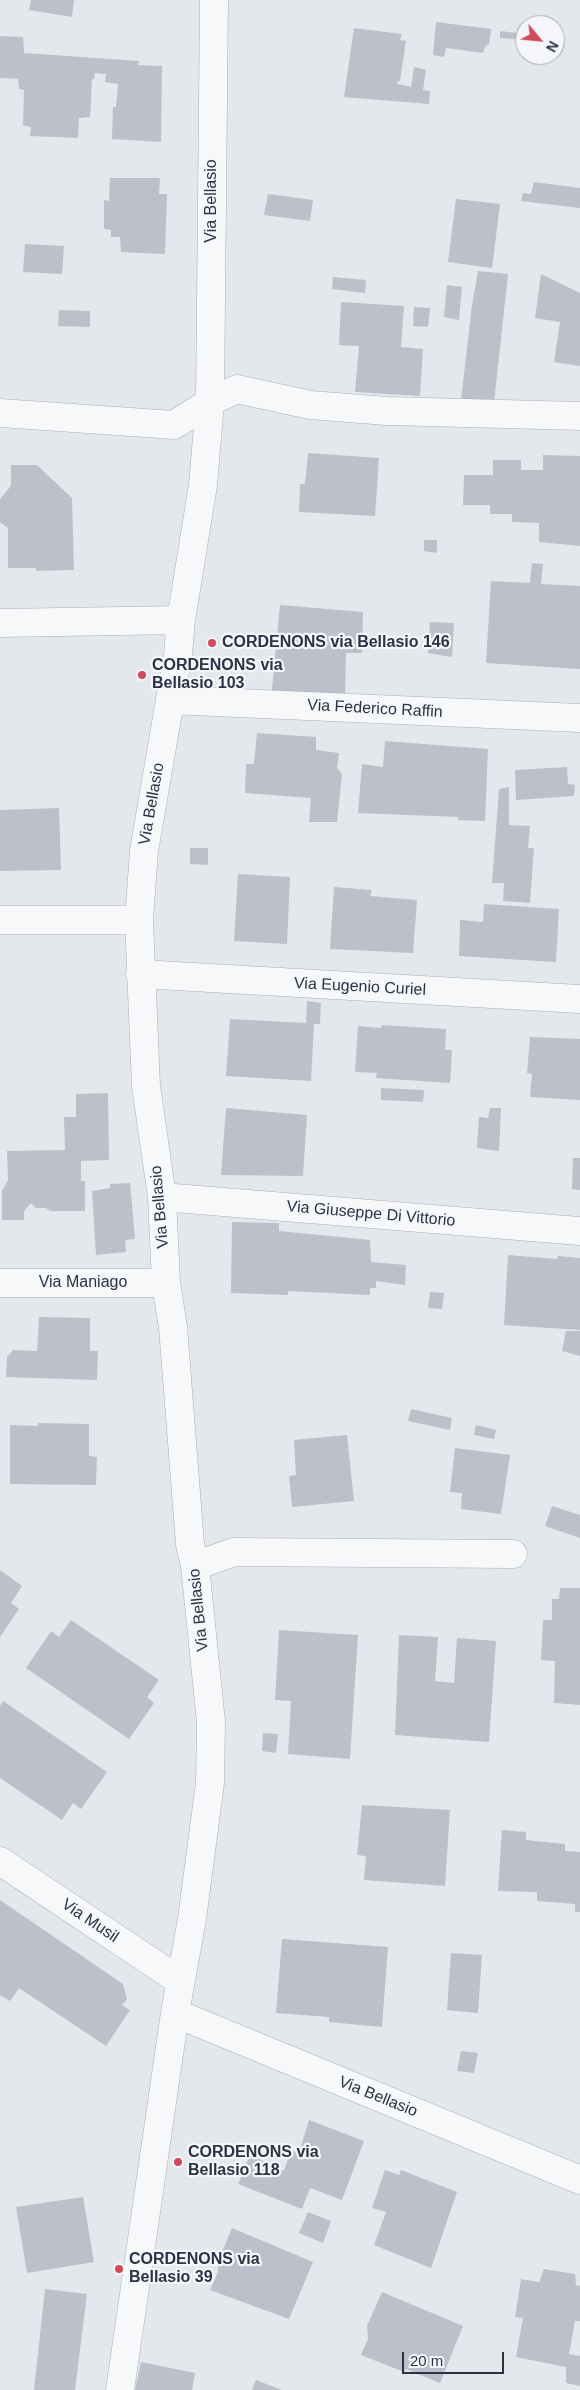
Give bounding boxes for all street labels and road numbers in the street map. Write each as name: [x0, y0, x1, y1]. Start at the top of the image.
street label: Via Bellasio: [202, 159, 222, 243]
street label: Via Federico Raffin: [307, 696, 443, 722]
street label: Via Bellasio: [135, 761, 169, 847]
street label: Via Eugenio Curiel: [293, 974, 427, 1000]
street label: Via Bellasio: [147, 1165, 173, 1249]
street label: Via Giuseppe Di Vittorio: [286, 1197, 456, 1231]
street label: Via Maniago: [39, 1273, 127, 1293]
street label: Via Bellasio: [185, 1568, 213, 1652]
street label: Via Musil: [58, 1895, 122, 1947]
street label: Via Bellasio: [336, 2072, 420, 2122]

